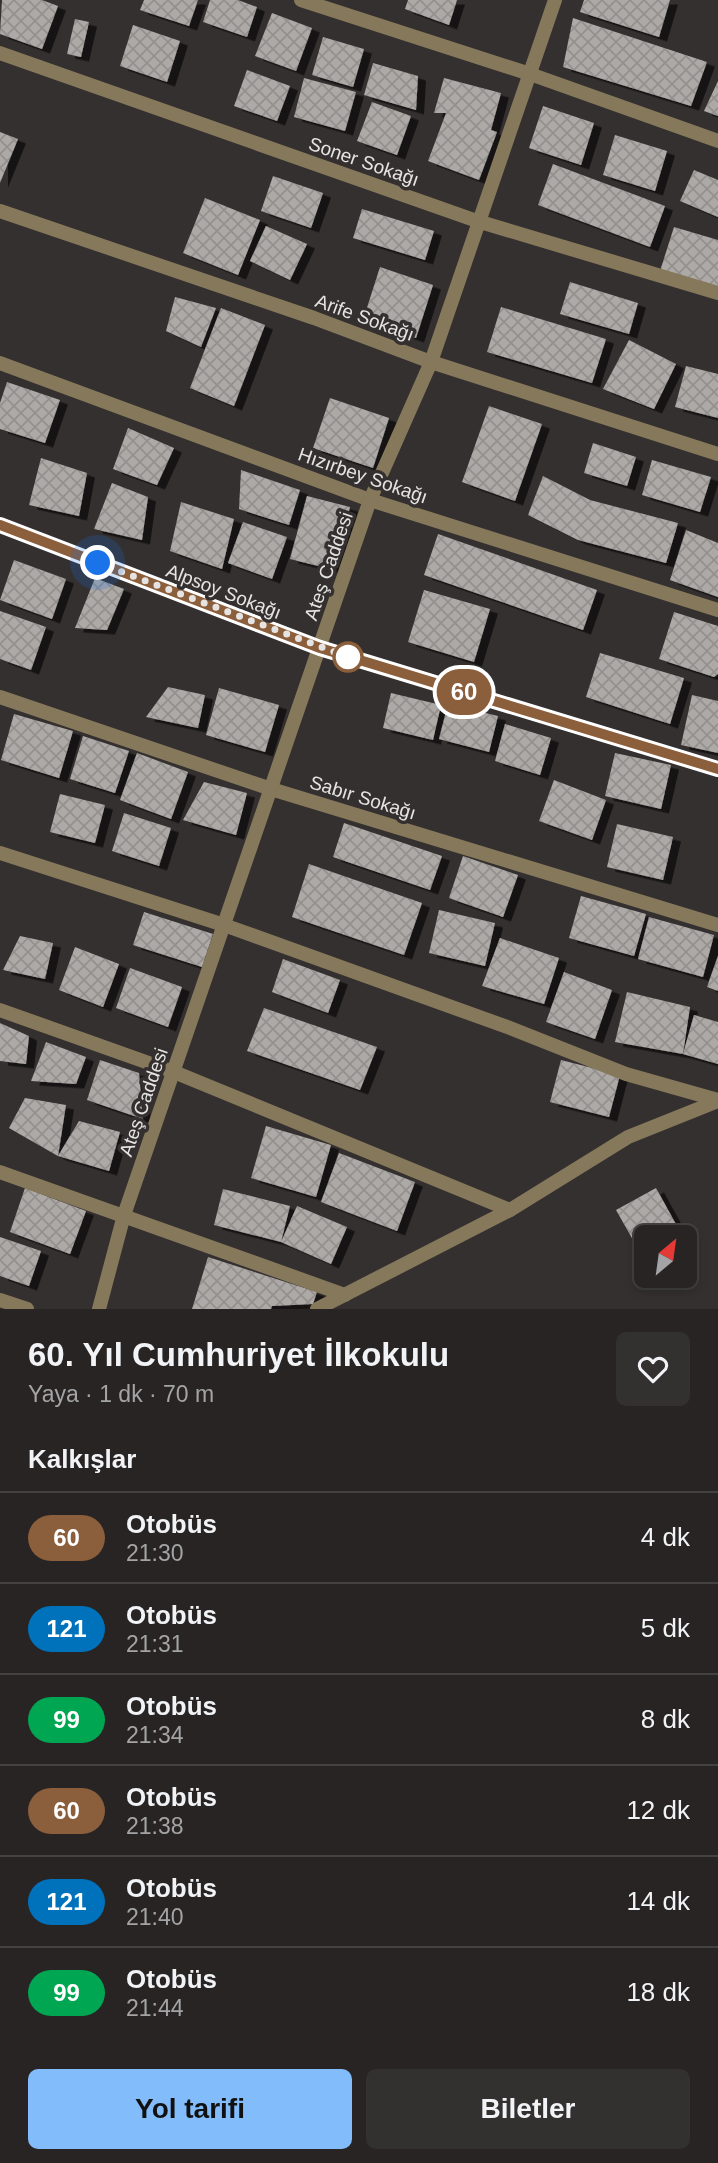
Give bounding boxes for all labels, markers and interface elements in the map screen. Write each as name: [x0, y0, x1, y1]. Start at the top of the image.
street label: Soner Sokağı: [306, 133, 422, 190]
street label: Arife Sokağı: [313, 290, 417, 345]
street label: Hızırbey Sokağı: [296, 444, 430, 507]
street label: Ateş Caddesi: [300, 509, 357, 623]
your location: [80, 545, 115, 580]
street label: Alpsoy Sokağı: [163, 560, 284, 623]
unlabelled marker: [333, 642, 363, 672]
line badge: 60: [433, 669, 496, 715]
text: 60: [451, 678, 477, 705]
street label: Sabır Sokağı: [307, 771, 418, 824]
street label: Ateş Caddesi: [115, 1045, 172, 1159]
north arrow: [634, 1225, 696, 1288]
map controls: [634, 1225, 697, 1288]
button: heart: [616, 1332, 690, 1406]
text: 60. Yıl Cumhuriyet İlkokulu: [28, 1336, 449, 1373]
text: Yaya · 1 dk · 70 m: [28, 1381, 214, 1407]
text: Kalkışlar: [28, 1444, 136, 1474]
text: Otobüs: [126, 1509, 217, 1539]
text: 4 dk: [641, 1522, 690, 1552]
text: 60: [53, 1524, 80, 1551]
text: 21:30: [126, 1540, 184, 1566]
text: Otobüs: [126, 1600, 217, 1630]
text: 5 dk: [641, 1613, 690, 1643]
text: 121: [46, 1615, 87, 1642]
text: 21:31: [126, 1631, 184, 1657]
text: Otobüs: [126, 1691, 217, 1721]
text: 8 dk: [641, 1704, 690, 1734]
text: 99: [53, 1706, 80, 1733]
text: 21:34: [126, 1722, 184, 1748]
text: Otobüs: [126, 1782, 217, 1812]
text: 12 dk: [626, 1795, 690, 1825]
text: 60: [53, 1797, 80, 1824]
text: 21:38: [126, 1813, 184, 1839]
text: Otobüs: [126, 1873, 217, 1903]
text: 14 dk: [626, 1886, 690, 1916]
text: 121: [46, 1888, 87, 1915]
text: 21:40: [126, 1904, 184, 1930]
text: Otobüs: [126, 1964, 217, 1994]
text: 18 dk: [626, 1977, 690, 2007]
text: 99: [53, 1979, 80, 2006]
text: 21:44: [126, 1995, 184, 2021]
button: Yol tarifi: [28, 2069, 352, 2149]
button: Biletler: [366, 2069, 690, 2149]

